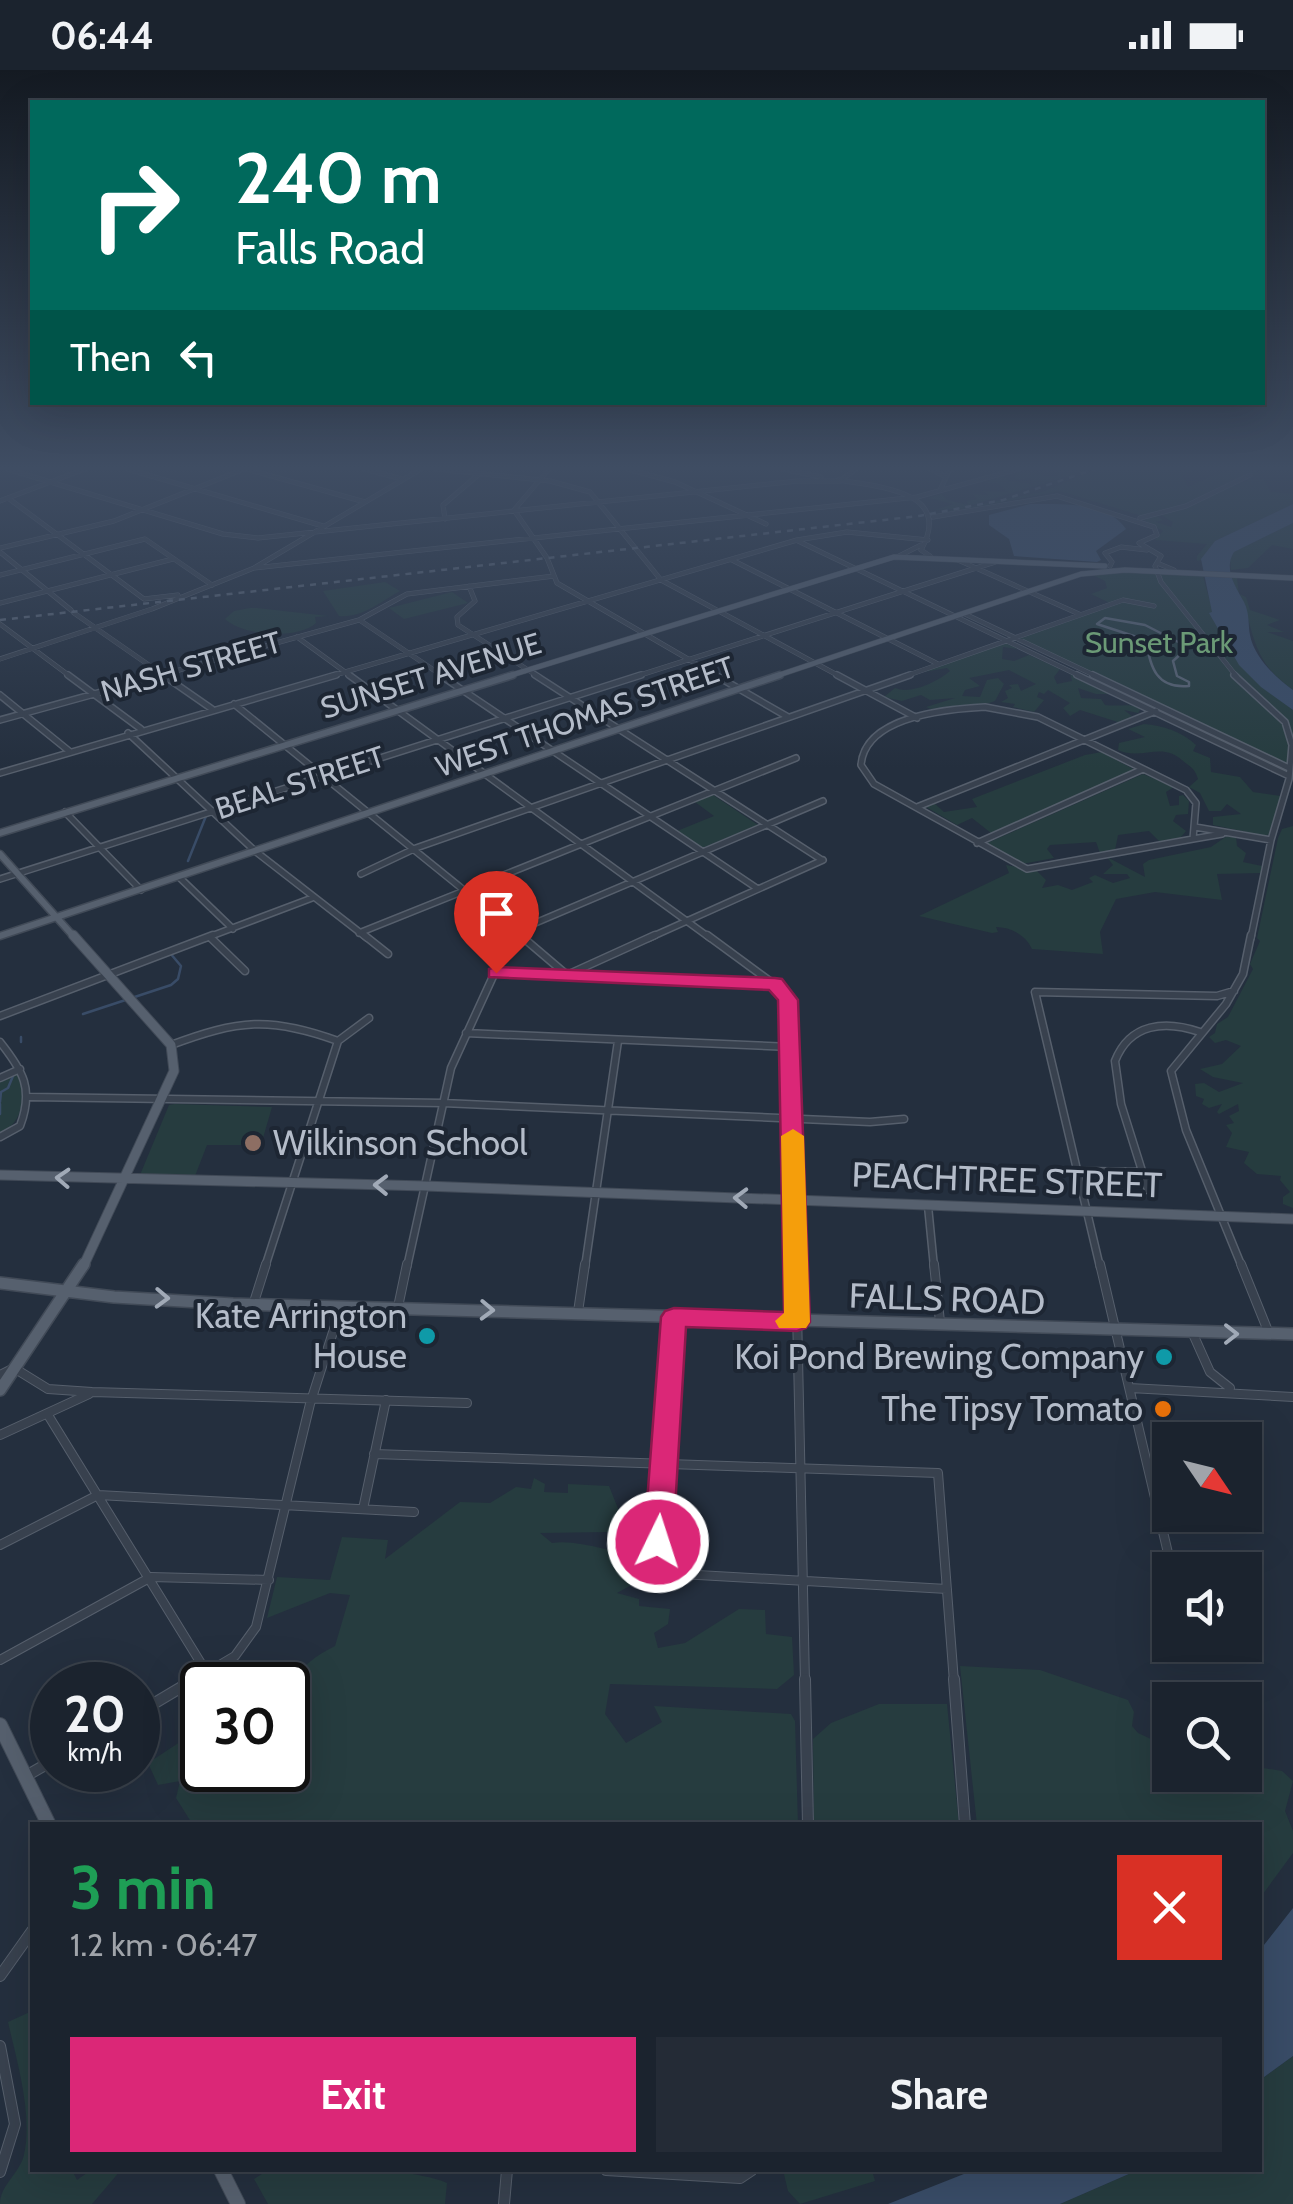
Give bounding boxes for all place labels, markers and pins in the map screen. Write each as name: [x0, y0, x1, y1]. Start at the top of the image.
pin: [454, 871, 539, 974]
place label: Wilkinson School: [273, 1121, 528, 1164]
marker: Wilkinson School: [242, 1132, 264, 1154]
place label: Kate Arrington House: [195, 1294, 407, 1377]
marker: Kate Arrington House: [416, 1325, 438, 1347]
place label: Koi Pond Brewing Company: [734, 1335, 1144, 1378]
marker: Koi Pond Brewing Company: [1153, 1346, 1175, 1368]
place label: The Tipsy Tomato: [881, 1387, 1143, 1430]
marker: The Tipsy Tomato: [1152, 1398, 1174, 1420]

